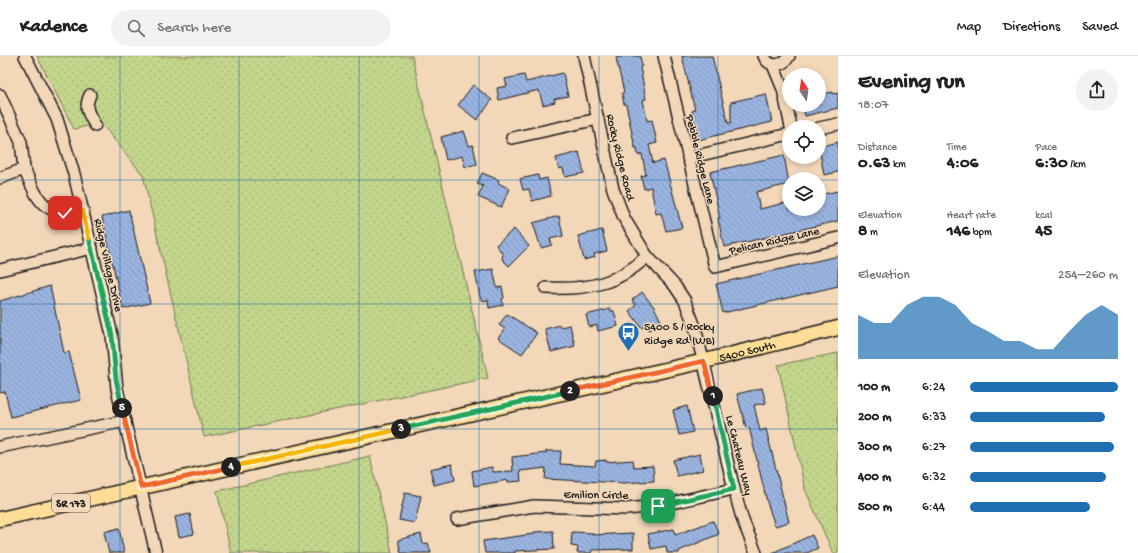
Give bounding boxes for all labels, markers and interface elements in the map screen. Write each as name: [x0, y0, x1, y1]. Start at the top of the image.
search box: [111, 10, 391, 46]
text: Kadence: [20, 16, 87, 39]
icon: search: [125, 17, 147, 39]
text: Search here: [157, 19, 231, 37]
text: Map: [957, 19, 981, 36]
text: Directions: [1003, 19, 1060, 36]
text: Saved: [1082, 19, 1118, 36]
north arrow: [782, 68, 826, 112]
map controls: [782, 68, 826, 216]
button: share: [1076, 69, 1118, 111]
text: Evening run: [858, 70, 965, 96]
text: 18:07: [858, 98, 889, 113]
street label: Pebble Ridge Lane: [681, 112, 717, 207]
street label: Rocky Ridge Road: [602, 113, 637, 203]
button: locate: [782, 120, 826, 164]
text: Distance: [858, 142, 897, 154]
text: Time: [947, 142, 967, 154]
text: Pace: [1035, 142, 1057, 154]
text: 0.63: [858, 154, 890, 174]
text: 4:06: [947, 154, 978, 174]
text: 6:30: [1035, 154, 1068, 174]
text: km: [890, 159, 906, 171]
text: /km: [1068, 159, 1086, 171]
button: layers: [782, 172, 826, 216]
pin: [48, 196, 82, 230]
icon: check: [54, 202, 76, 224]
text: Elevation: [858, 210, 902, 222]
text: Heart rate: [947, 210, 996, 222]
text: kcal: [1035, 210, 1053, 222]
street label: Ridge Village Drive: [90, 218, 125, 314]
text: 8: [858, 222, 867, 242]
text: 146: [947, 222, 970, 242]
text: 45: [1035, 222, 1052, 242]
street label: Pelican Ridge Lane: [727, 225, 822, 259]
text: m: [867, 227, 878, 239]
text: bpm: [970, 227, 992, 239]
text: Elevation: [858, 268, 910, 283]
text: 254–260 m: [1058, 268, 1118, 283]
bus stop icon: 5400 S / Rocky Ridge Rd (WB): [615, 320, 641, 353]
place label: 5400 S / Rocky Ridge Rd (WB): [644, 321, 715, 349]
street label: 5400 South: [718, 339, 778, 366]
text: 100 m: [858, 380, 890, 395]
text: 6:24: [922, 380, 945, 395]
pin: 2: [560, 381, 580, 401]
text: 2: [567, 385, 573, 397]
pin: 1: [703, 386, 723, 406]
text: 1: [711, 390, 715, 402]
pin: 5: [112, 398, 132, 418]
text: 5: [119, 402, 125, 414]
text: 200 m: [858, 410, 891, 425]
text: 6:33: [922, 410, 946, 425]
street label: Le Chateau Way: [721, 414, 755, 497]
pin: 3: [391, 419, 411, 439]
text: 3: [398, 423, 404, 435]
text: 300 m: [858, 440, 892, 455]
text: 6:27: [922, 440, 946, 455]
pin: 4: [221, 457, 241, 477]
text: 4: [228, 461, 234, 473]
text: 400 m: [858, 470, 891, 485]
text: 6:32: [922, 470, 946, 485]
street label: Emilion Circle: [563, 488, 629, 504]
pin: [641, 489, 675, 523]
road number: SR 173: [52, 494, 90, 512]
icon: arrive: [647, 495, 669, 517]
text: 500 m: [858, 500, 892, 515]
text: 6:44: [922, 500, 945, 515]

